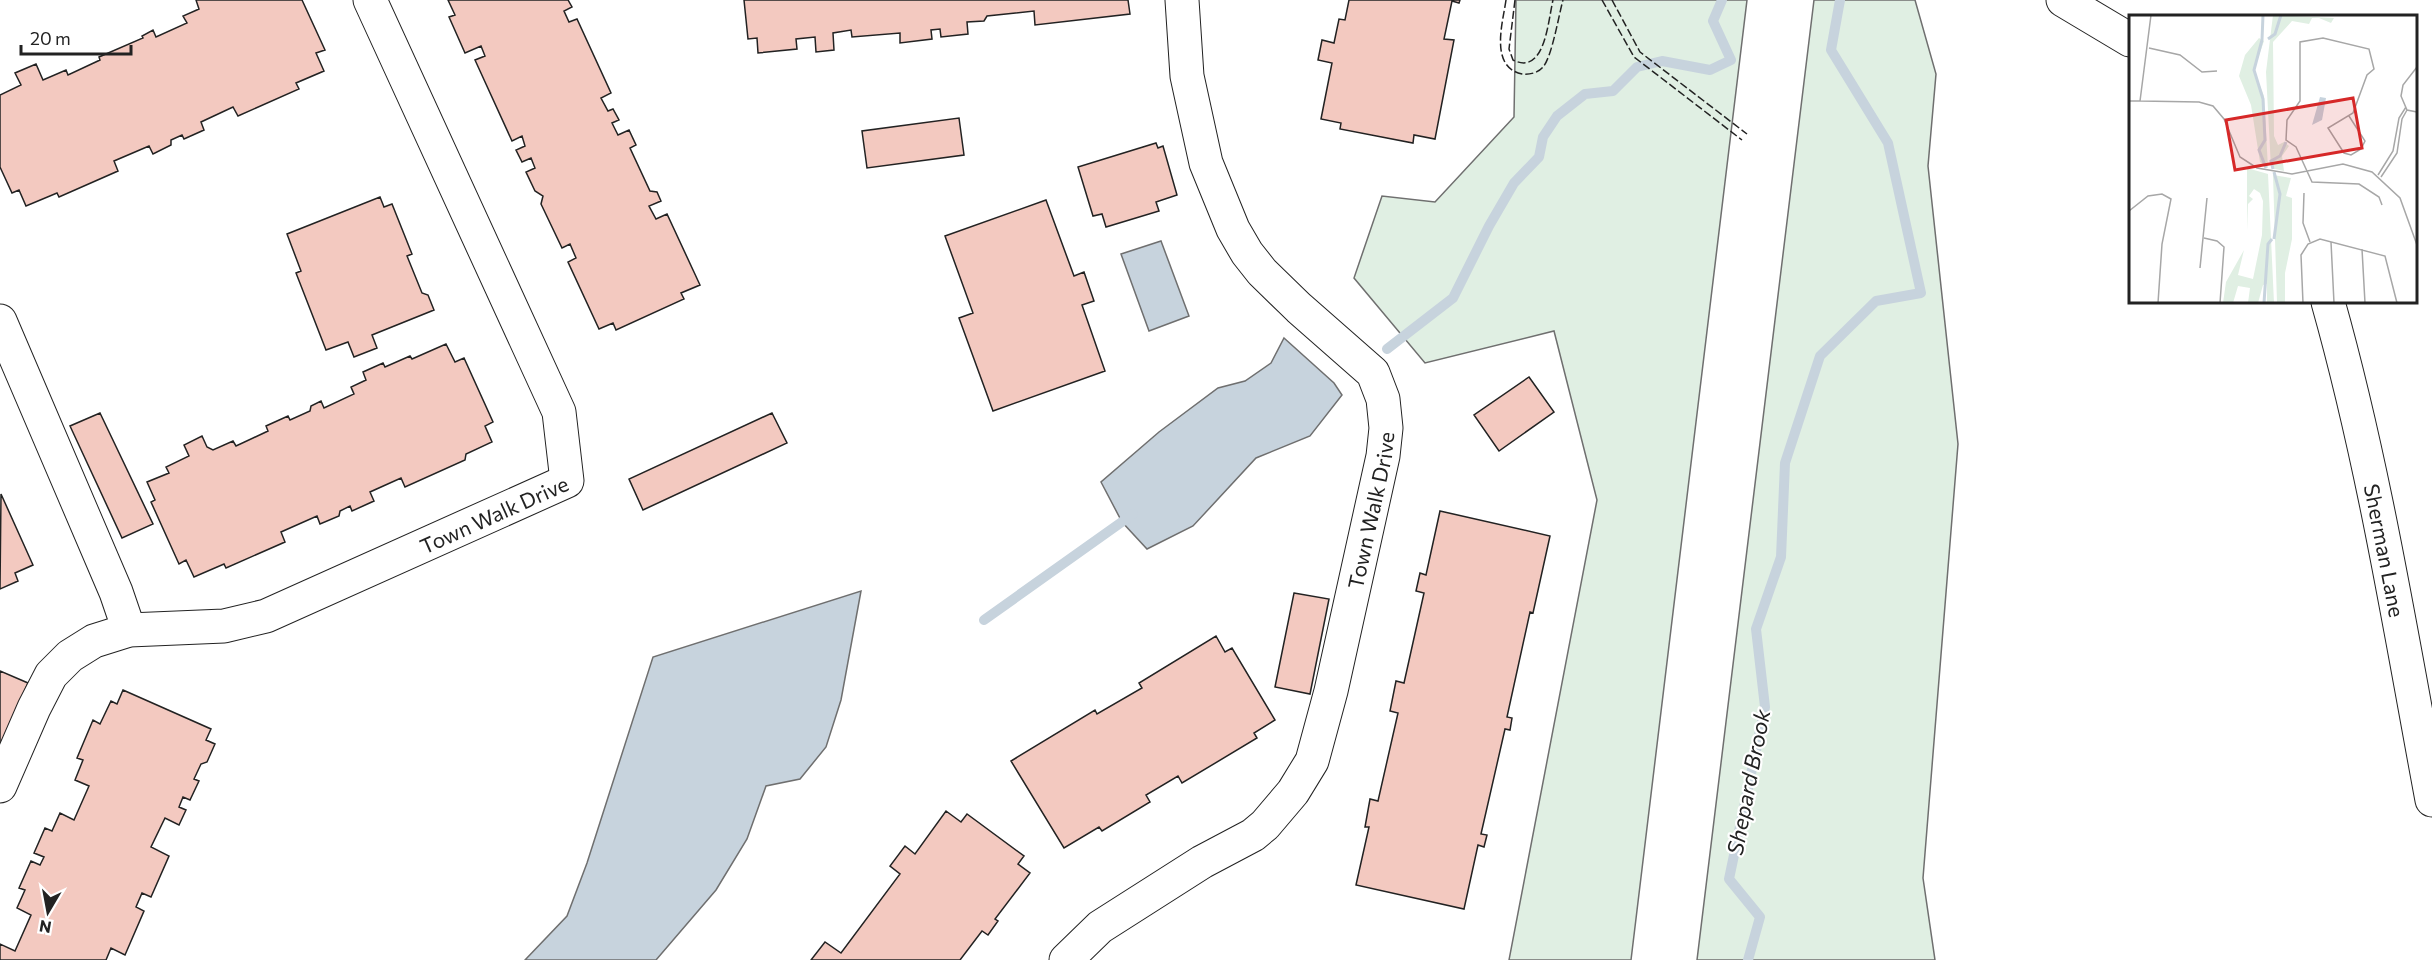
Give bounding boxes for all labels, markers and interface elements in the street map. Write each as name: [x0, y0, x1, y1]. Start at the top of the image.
inset map: [2129, 15, 2417, 303]
scale bar: [21, 18, 130, 56]
text: 20 m: [30, 27, 71, 49]
street label: Town Walk Drive: [1342, 430, 1398, 591]
street label: Town Walk Drive: [416, 470, 572, 558]
street label: Sherman Lane: [2360, 481, 2411, 619]
water label: Shepard Brook: [1721, 706, 1776, 857]
north arrow: [18, 882, 78, 942]
text: N: [38, 917, 53, 938]

